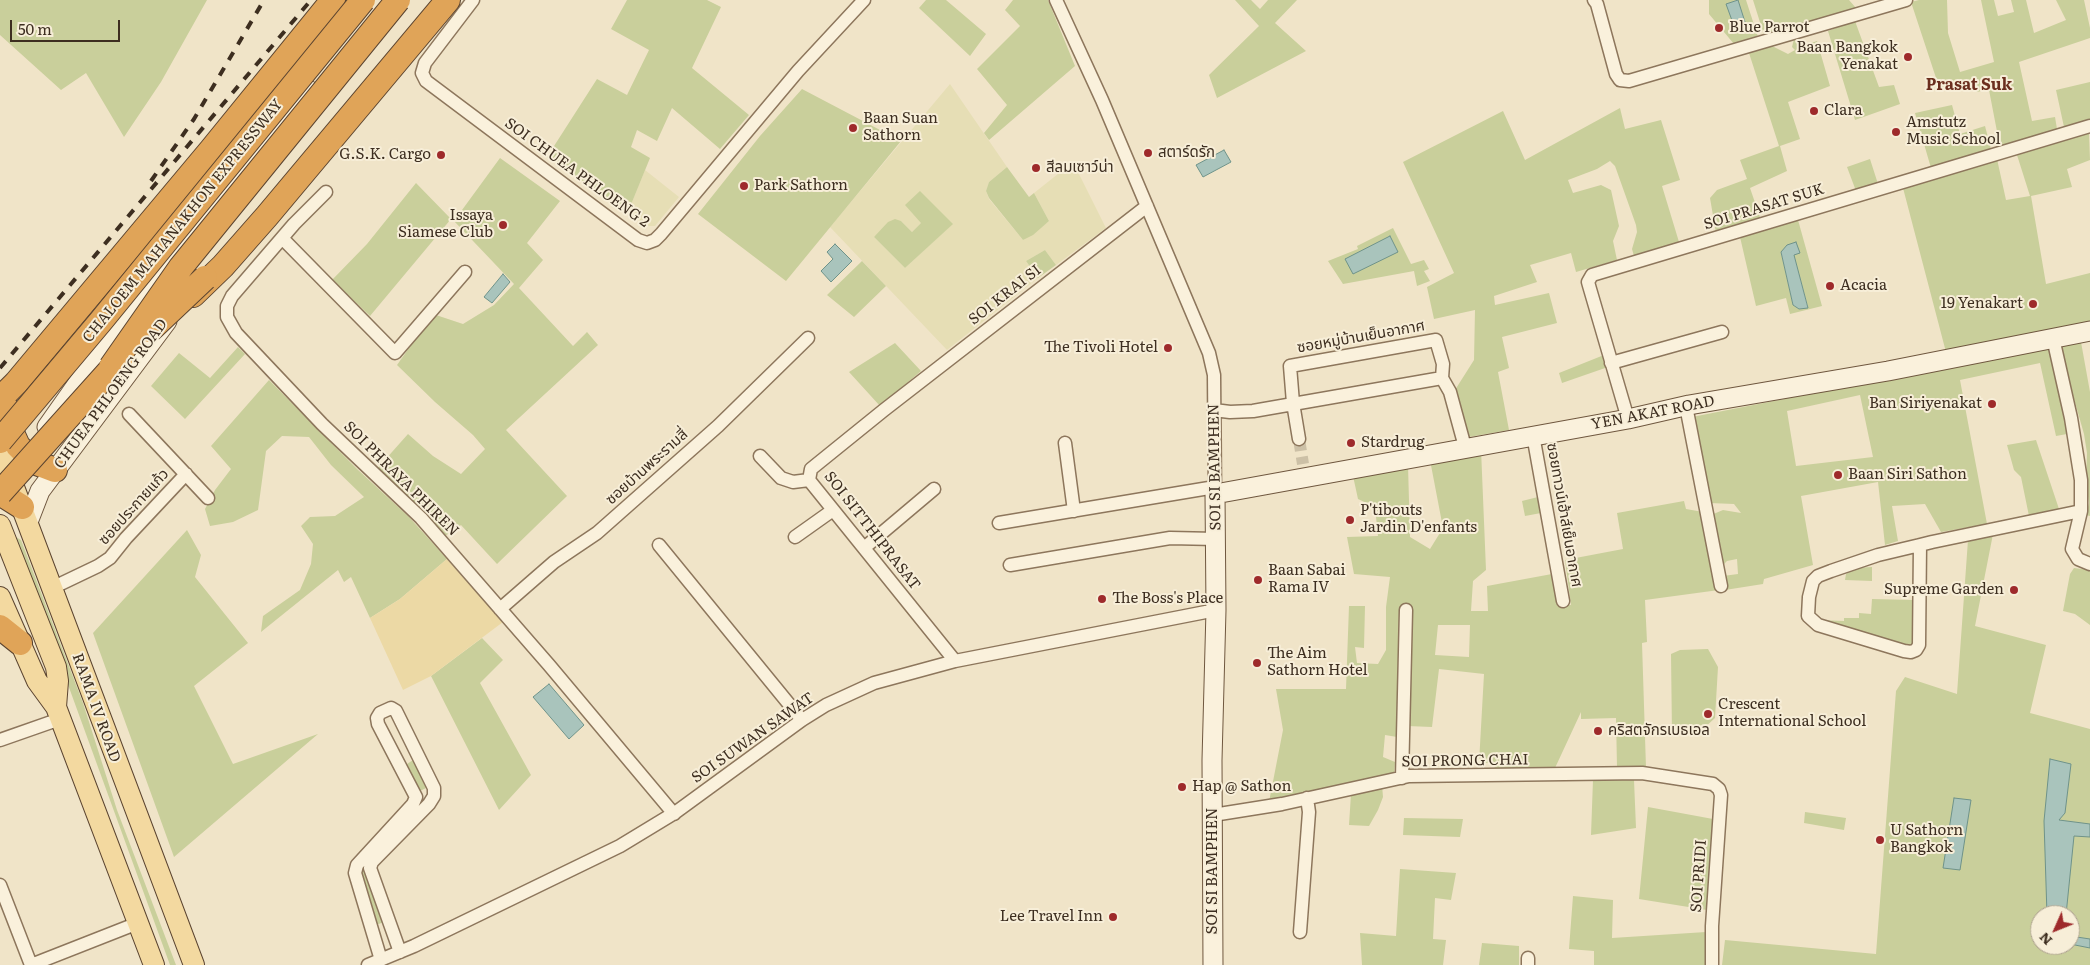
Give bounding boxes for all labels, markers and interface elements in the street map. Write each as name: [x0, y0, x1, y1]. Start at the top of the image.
scale bar: [12, 10, 122, 42]
text: 50 m: [18, 17, 52, 40]
place label: Blue Parrot: [1729, 19, 1810, 37]
marker: Blue Parrot: [1713, 22, 1725, 34]
place label: Baan Bangkok Yenakat: [1796, 39, 1898, 74]
marker: Baan Bangkok Yenakat: [1902, 51, 1914, 63]
district label: Prasat Suk: [1926, 75, 2012, 95]
street label: CHALOEM MAHANAKHON EXPRESSWAY: [79, 96, 287, 346]
place label: Clara: [1824, 102, 1862, 120]
marker: Clara: [1808, 105, 1820, 117]
place label: Baan Suan Sathorn: [863, 110, 938, 145]
street label: SOI CHUEA PHLOENG 2: [501, 114, 653, 232]
place label: Amstutz Music School: [1906, 114, 2001, 149]
marker: Baan Suan Sathorn: [847, 122, 859, 134]
marker: Amstutz Music School: [1890, 126, 1902, 138]
place label: สตาร์ดรัก: [1158, 144, 1215, 162]
place label: G.S.K. Cargo: [339, 146, 431, 164]
marker: สตาร์ดรัก: [1142, 147, 1154, 159]
marker: G.S.K. Cargo: [435, 149, 447, 161]
place label: สีลมเซาว์น่า: [1046, 159, 1114, 177]
marker: สีลมเซาว์น่า: [1030, 162, 1042, 174]
place label: Park Sathorn: [754, 177, 848, 195]
marker: Park Sathorn: [738, 180, 750, 192]
street label: SOI PRASAT SUK: [1702, 180, 1826, 234]
place label: Issaya Siamese Club: [398, 207, 493, 242]
marker: Issaya Siamese Club: [497, 219, 509, 231]
street label: SOI KRAI SI: [965, 261, 1045, 329]
place label: Acacia: [1840, 277, 1887, 295]
marker: Acacia: [1824, 280, 1836, 292]
place label: 19 Yenakart: [1941, 295, 2023, 313]
marker: 19 Yenakart: [2027, 298, 2039, 310]
street label: CHUEA PHLOENG ROAD: [51, 316, 171, 472]
street label: ซอยหมู่บ้านเย็นอากาศ: [1296, 317, 1426, 357]
place label: The Tivoli Hotel: [1044, 339, 1158, 357]
marker: The Tivoli Hotel: [1162, 342, 1174, 354]
street label: YEN AKAT ROAD: [1590, 392, 1716, 434]
place label: Ban Siriyenakat: [1869, 395, 1982, 413]
marker: Ban Siriyenakat: [1986, 398, 1998, 410]
street label: SOI SI BAMPHEN: [1205, 403, 1225, 531]
street label: SOI PHRAYA PHIREN: [340, 418, 462, 540]
street label: ซอยบ้านพระรามสี่: [602, 425, 692, 509]
place label: Stardrug: [1361, 434, 1425, 452]
marker: Stardrug: [1345, 437, 1357, 449]
street label: ซอยทาวน์เฮ้าส์เย็นอากาศ: [1542, 441, 1586, 589]
street label: ซอยประกายแก้ว: [95, 465, 173, 549]
place label: Baan Siri Sathon: [1848, 466, 1967, 484]
street label: SOI SITTHIPRASAT: [820, 468, 924, 594]
marker: Baan Siri Sathon: [1832, 469, 1844, 481]
place label: P'tibouts Jardin D'enfants: [1360, 502, 1477, 537]
marker: P'tibouts Jardin D'enfants: [1344, 514, 1356, 526]
place label: Baan Sabai Rama IV: [1268, 562, 1345, 597]
marker: Baan Sabai Rama IV: [1252, 574, 1264, 586]
place label: Supreme Garden: [1884, 581, 2004, 599]
marker: Supreme Garden: [2008, 584, 2020, 596]
place label: The Boss's Place: [1112, 590, 1223, 608]
marker: The Boss's Place: [1096, 593, 1108, 605]
place label: The Aim Sathorn Hotel: [1267, 645, 1368, 680]
street label: RAMA IV ROAD: [68, 651, 124, 765]
marker: The Aim Sathorn Hotel: [1251, 657, 1263, 669]
street label: SOI SUWAN SAWAT: [688, 689, 818, 787]
place label: Crescent International School: [1718, 696, 1866, 731]
marker: Crescent International School: [1702, 708, 1714, 720]
place label: คริสตจักรเบธเอล: [1608, 722, 1710, 740]
marker: คริสตจักรเบธเอล: [1592, 725, 1604, 737]
street label: SOI PRONG CHAI: [1401, 751, 1529, 771]
place label: Hap @ Sathon: [1192, 778, 1291, 796]
marker: Hap @ Sathon: [1176, 781, 1188, 793]
street label: SOI SI BAMPHEN: [1204, 807, 1222, 935]
place label: U Sathorn Bangkok: [1890, 822, 1963, 857]
marker: U Sathorn Bangkok: [1874, 834, 1886, 846]
street label: SOI PRIDI: [1687, 839, 1711, 913]
north arrow: [2030, 905, 2080, 955]
place label: Lee Travel Inn: [1000, 908, 1103, 926]
marker: Lee Travel Inn: [1107, 911, 1119, 923]
text: N: [2034, 929, 2056, 951]

